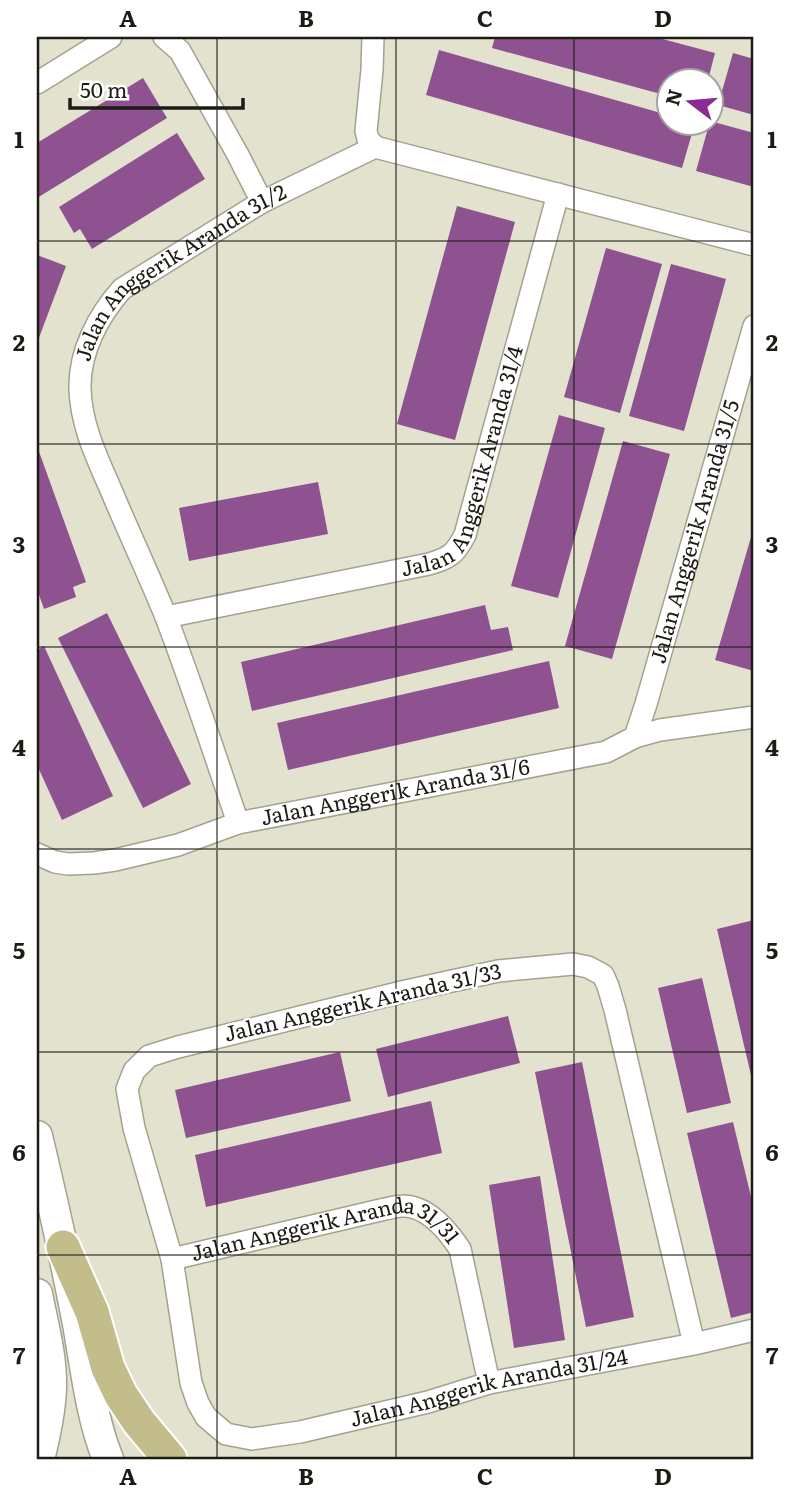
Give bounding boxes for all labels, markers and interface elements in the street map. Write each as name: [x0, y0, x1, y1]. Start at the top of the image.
text: A: [119, 0, 137, 34]
text: B: [298, 0, 314, 34]
text: C: [477, 0, 493, 34]
text: D: [654, 0, 672, 34]
scale bar: [70, 66, 243, 110]
north arrow: [654, 66, 724, 136]
text: 50 m: [80, 73, 127, 104]
text: N: [657, 85, 688, 109]
text: 1: [14, 121, 24, 155]
text: 1: [767, 121, 777, 155]
street label: Jalan Anggerik Aranda 31/2: [66, 175, 291, 364]
text: 2: [13, 324, 25, 358]
text: 2: [766, 324, 778, 358]
street label: Jalan Anggerik Aranda 31/4: [398, 341, 529, 582]
street label: Jalan Anggerik Aranda 31/5: [640, 396, 745, 666]
text: 3: [13, 526, 25, 560]
text: 3: [766, 526, 778, 560]
text: 4: [12, 729, 26, 763]
text: 4: [765, 729, 779, 763]
street label: Jalan Anggerik Aranda 31/6: [258, 749, 532, 831]
text: 5: [13, 932, 25, 966]
text: 5: [766, 932, 778, 966]
street label: Jalan Anggerik Aranda 31/33: [221, 954, 504, 1048]
text: 6: [12, 1134, 26, 1168]
text: 6: [765, 1134, 779, 1168]
text: Jalan Anggerik Aranda 31/31: [187, 1188, 469, 1267]
street label: Jalan Anggerik Aranda 31/31: [180, 1238, 462, 1268]
text: 7: [13, 1337, 26, 1371]
text: 7: [766, 1337, 779, 1371]
street label: Jalan Anggerik Aranda 31/24: [347, 1339, 630, 1433]
text: A: [119, 1458, 137, 1492]
text: B: [298, 1458, 314, 1492]
text: C: [477, 1458, 493, 1492]
text: D: [654, 1458, 672, 1492]

